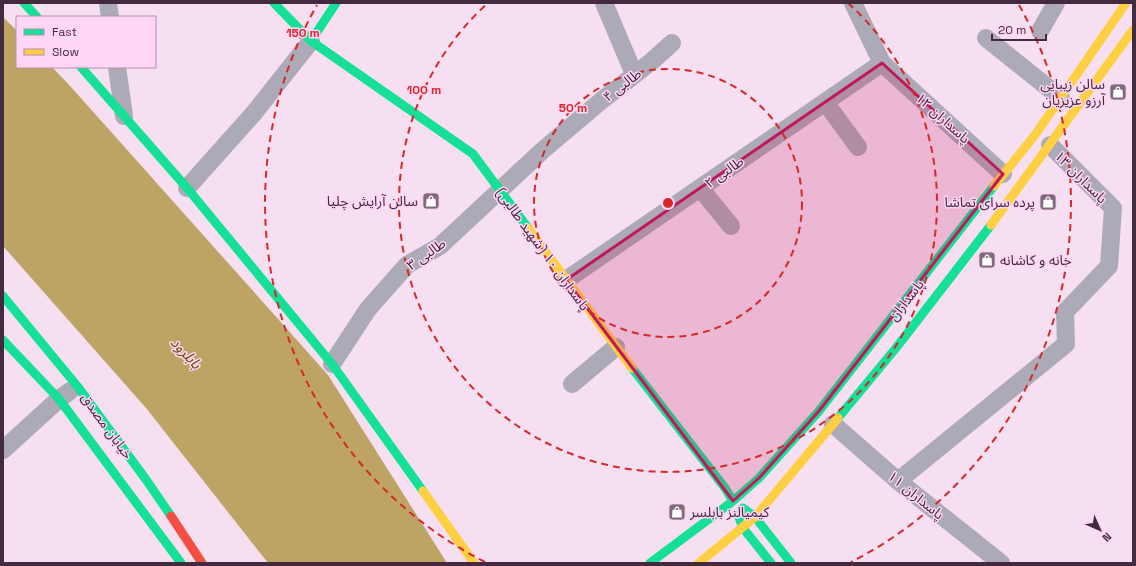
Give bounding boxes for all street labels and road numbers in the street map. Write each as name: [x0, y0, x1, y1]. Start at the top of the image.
street label: طالبی ۴: [599, 64, 645, 106]
street label: پاسداران ۱۲: [911, 89, 974, 148]
street label: پاسداران ۱۳: [1050, 147, 1111, 208]
street label: طالبی ۲: [701, 152, 747, 192]
street label: پاسداران ۱۰ (شهید طالبی): [491, 184, 594, 315]
street label: طالبی ۳: [403, 234, 449, 274]
street label: پاسداران: [884, 276, 929, 325]
street label: خیابان مصدق: [77, 389, 137, 463]
street label: پاسداران ۱۱: [883, 467, 948, 524]

